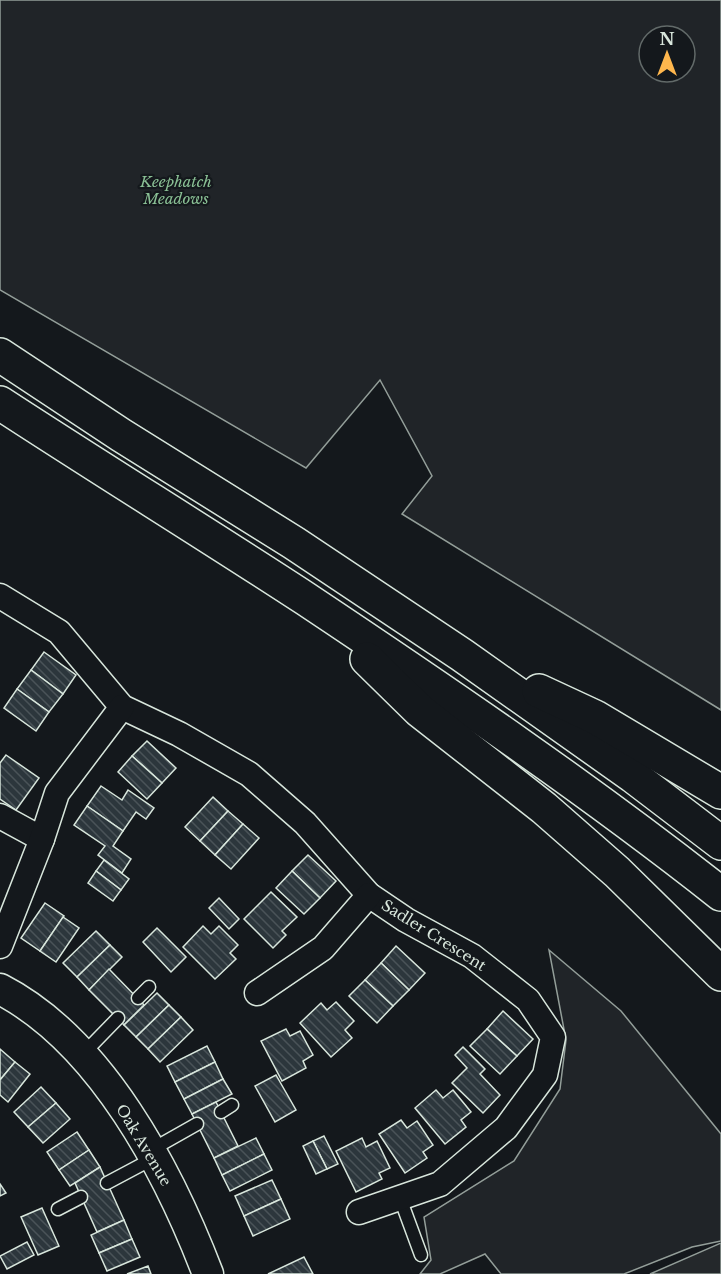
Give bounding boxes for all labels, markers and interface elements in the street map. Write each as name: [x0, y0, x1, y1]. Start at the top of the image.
north arrow: [637, 24, 697, 84]
text: N: [659, 29, 675, 49]
park label: Keephatch Meadows: [139, 172, 212, 208]
street label: Sadler Crescent: [378, 895, 490, 975]
street label: Oak Avenue: [112, 1101, 176, 1189]

